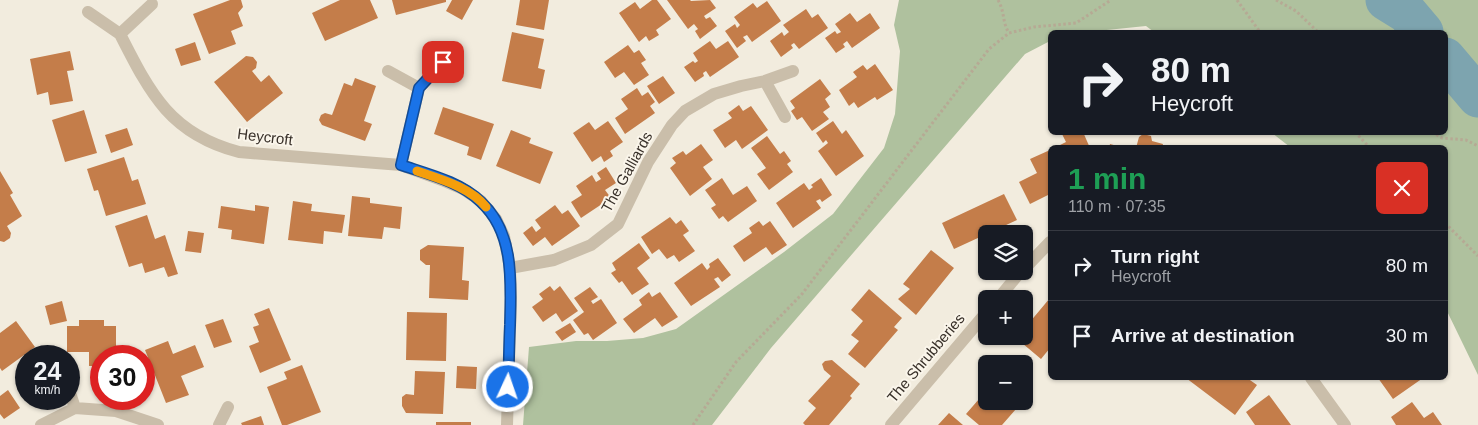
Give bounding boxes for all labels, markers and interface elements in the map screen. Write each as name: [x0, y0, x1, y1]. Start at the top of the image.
pin: [422, 41, 464, 83]
icon: arrive: [429, 48, 457, 76]
icon: right: [1068, 50, 1133, 115]
text: 80 m: [1151, 50, 1231, 89]
text: Heycroft: [1151, 91, 1233, 116]
street label: Heycroft: [236, 125, 295, 148]
street label: The Galliards: [598, 129, 656, 215]
text: 1 min: [1068, 162, 1146, 195]
button: close: [1376, 162, 1428, 214]
text: 110 m · 07:35: [1068, 198, 1166, 215]
map controls: [978, 225, 1033, 410]
button: layers: [978, 225, 1033, 280]
text: Turn right: [1111, 246, 1199, 267]
icon: right: [1068, 252, 1096, 280]
text: 80 m: [1386, 255, 1428, 276]
text: Heycroft: [1111, 268, 1171, 285]
button: +: [978, 290, 1033, 345]
street label: The Shrubberies: [883, 310, 968, 406]
icon: arrive: [1068, 322, 1096, 350]
text: Arrive at destination: [1111, 325, 1295, 346]
text: 30 m: [1386, 325, 1428, 346]
speed limit sign: 30: [90, 345, 155, 410]
button: −: [978, 355, 1033, 410]
text: 24: [34, 357, 61, 385]
position arrow: [481, 360, 533, 412]
text: km/h: [34, 383, 61, 397]

